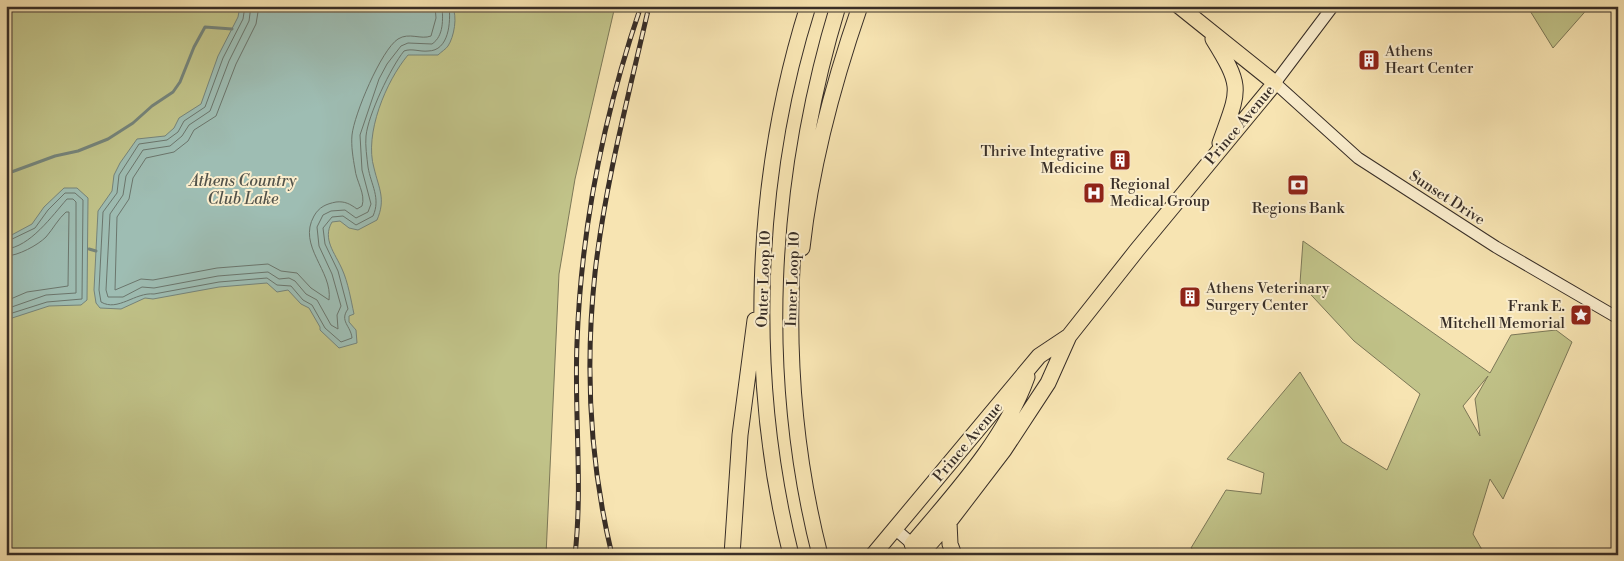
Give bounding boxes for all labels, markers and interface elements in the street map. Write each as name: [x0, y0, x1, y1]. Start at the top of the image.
place label: Athens Heart Center: [1384, 42, 1474, 78]
building icon: Athens Heart Center: [1357, 48, 1381, 72]
street label: Prince Avenue: [1201, 81, 1279, 169]
place label: Thrive Integrative Medicine: [981, 142, 1104, 178]
building icon: Thrive Integrative Medicine: [1108, 148, 1132, 172]
street label: Sunset Drive: [1405, 166, 1489, 230]
water label: Athens Country Club Lake: [187, 171, 297, 209]
bank icon: Regions Bank: [1286, 173, 1310, 197]
place label: Regional Medical Group: [1110, 175, 1210, 211]
hospital icon: Regional Medical Group: [1082, 181, 1106, 205]
place label: Regions Bank: [1252, 199, 1345, 218]
street label: Outer Loop 10: [753, 230, 775, 328]
street label: Inner Loop 10: [782, 231, 804, 327]
place label: Athens Veterinary Surgery Center: [1205, 279, 1330, 315]
building icon: Athens Veterinary Surgery Center: [1178, 285, 1202, 309]
place label: Frank E. Mitchell Memorial: [1440, 297, 1566, 333]
place icon: Frank E. Mitchell Memorial: [1569, 303, 1593, 327]
street label: Prince Avenue: [929, 398, 1007, 486]

